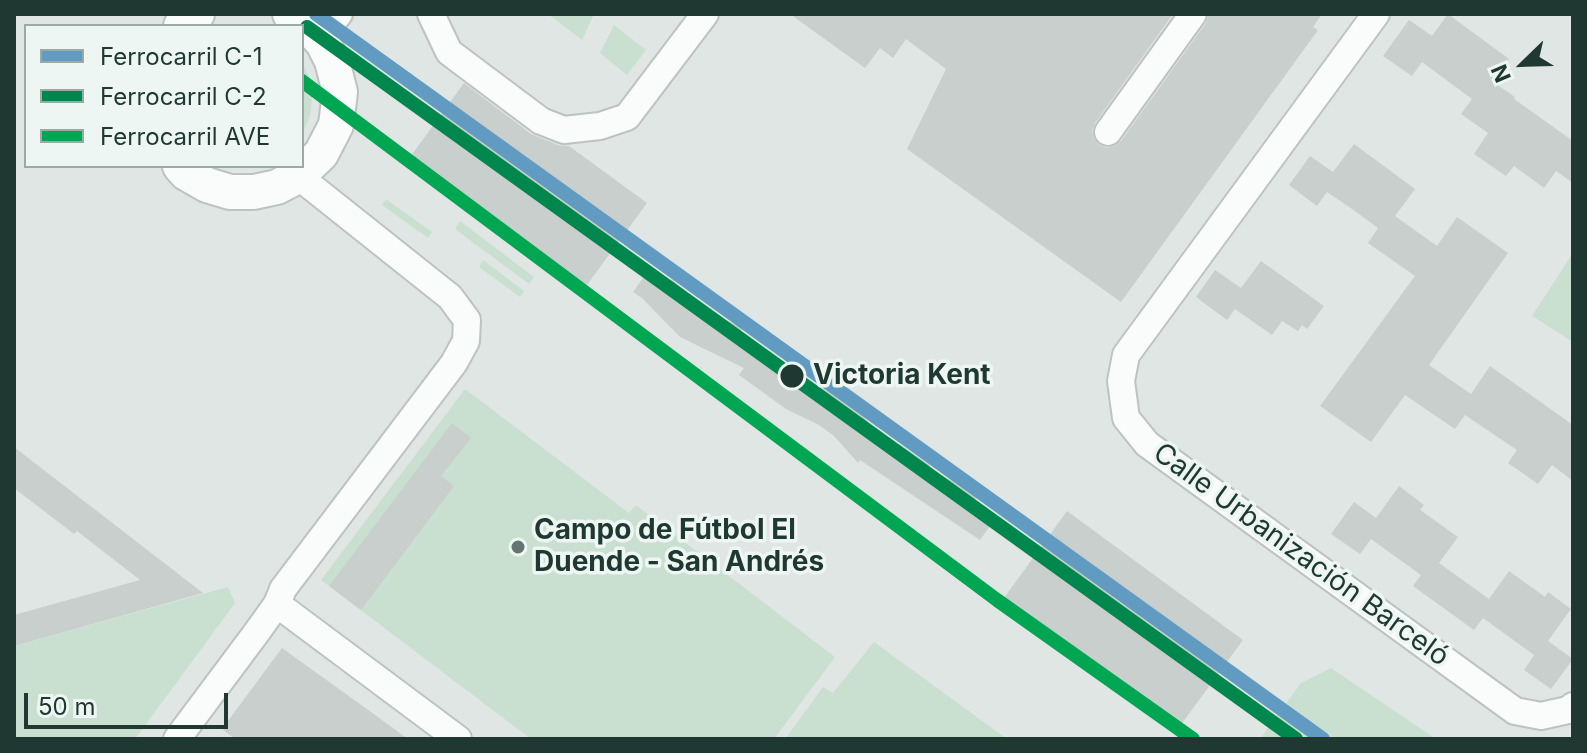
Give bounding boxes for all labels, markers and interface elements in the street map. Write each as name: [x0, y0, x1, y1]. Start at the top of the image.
legend: [24, 24, 304, 168]
north arrow: [1483, 24, 1563, 104]
text: Ferrocarril C-1: [100, 42, 263, 71]
text: N: [1486, 61, 1516, 86]
text: Ferrocarril C-2: [100, 82, 267, 111]
text: Ferrocarril AVE: [100, 122, 270, 151]
place label: Victoria Kent: [813, 359, 991, 393]
marker: Victoria Kent: [778, 362, 806, 390]
street label: Calle Urbanización Barceló: [1147, 436, 1455, 674]
place label: Campo de Fútbol El Duende - San Andrés: [534, 514, 824, 580]
marker: Campo de Fútbol El Duende - San Andrés: [509, 538, 527, 556]
scale bar: [28, 677, 232, 727]
text: 50 m: [38, 692, 96, 721]

